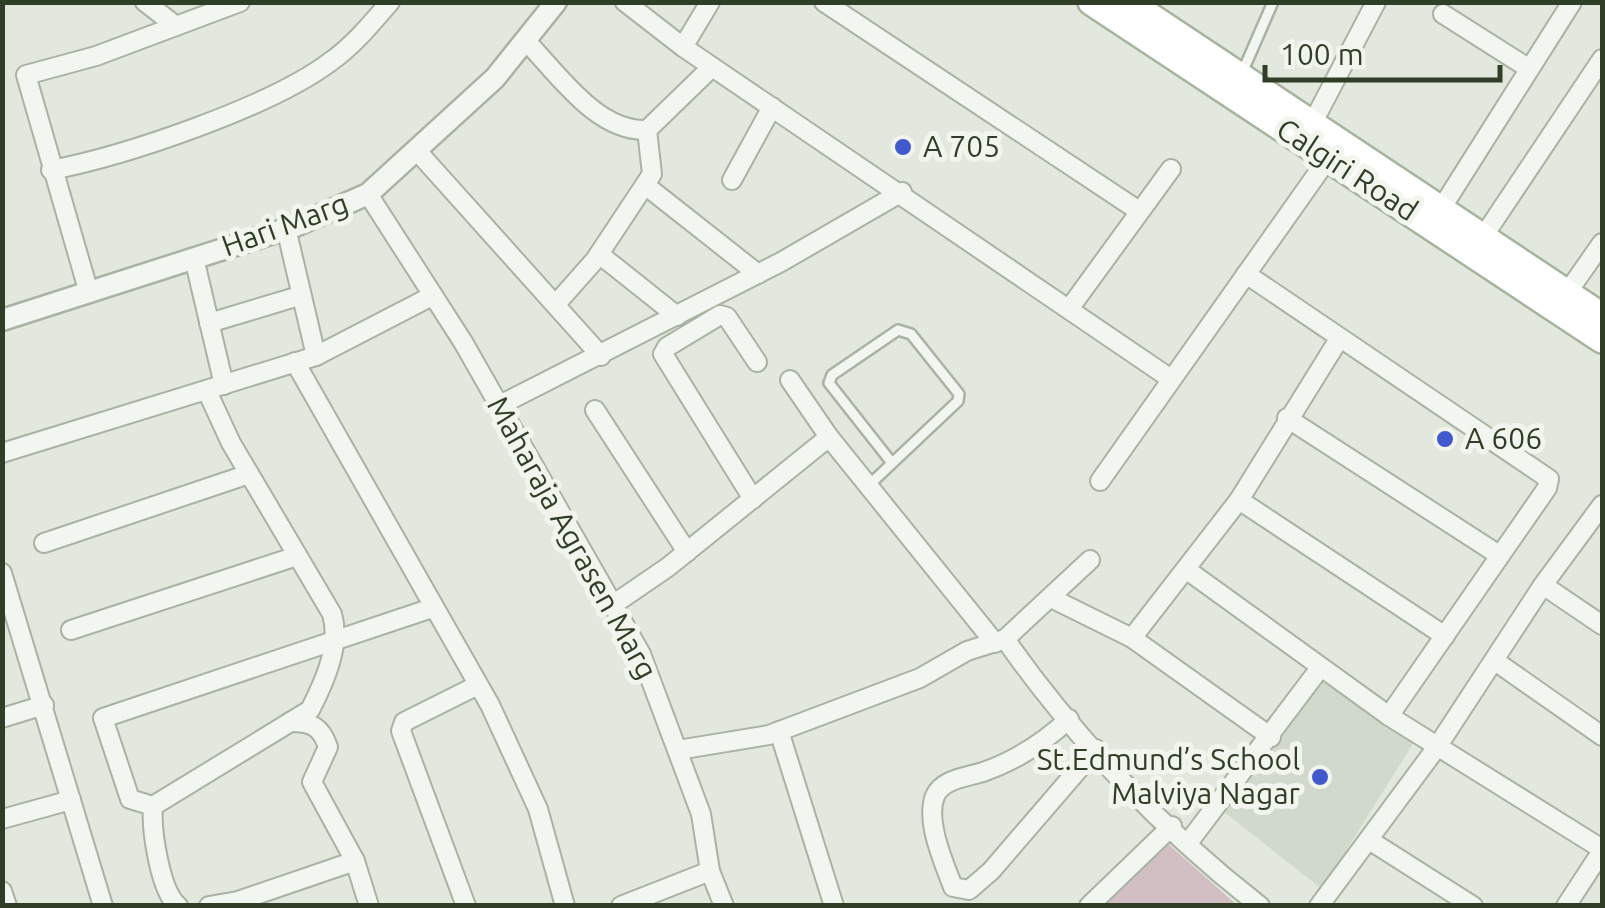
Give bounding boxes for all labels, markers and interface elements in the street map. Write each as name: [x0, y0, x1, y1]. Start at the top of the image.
scale bar: [1265, 20, 1500, 82]
text: 100 m: [1280, 37, 1364, 71]
street label: Calgiri Road: [1271, 111, 1424, 227]
place label: A 705: [923, 129, 1000, 163]
marker: A 705: [892, 136, 914, 158]
street label: Hari Marg: [217, 186, 352, 263]
street label: Maharaja Agrasen Marg: [481, 390, 665, 685]
place label: A 606: [1465, 421, 1542, 455]
marker: A 606: [1434, 428, 1456, 450]
place label: St.Edmund’s School Malviya Nagar: [1037, 742, 1301, 810]
marker: St.Edmund’s School Malviya Nagar: [1309, 766, 1331, 788]

